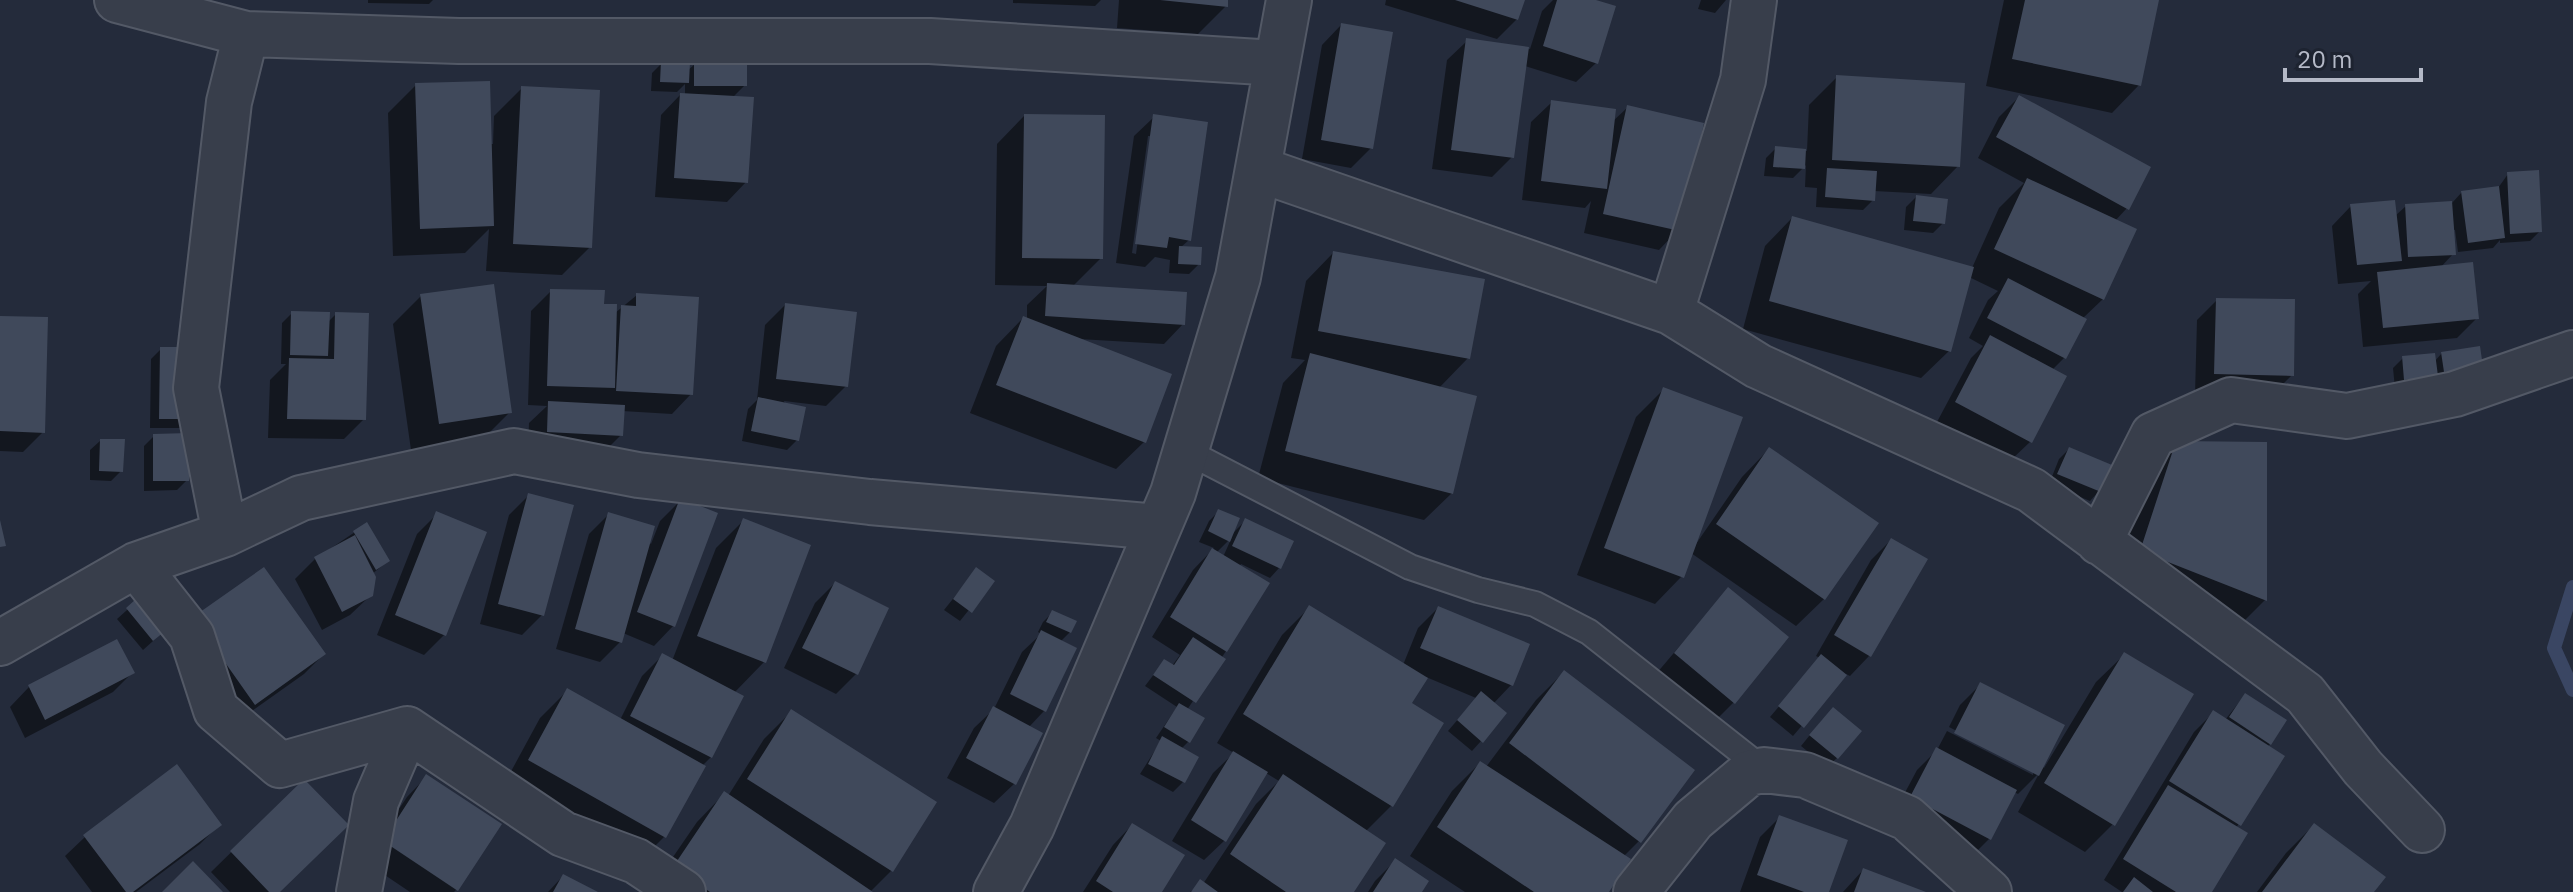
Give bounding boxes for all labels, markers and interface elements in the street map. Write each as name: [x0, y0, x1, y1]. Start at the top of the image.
scale bar: [2285, 32, 2421, 82]
text: 20 m: [2297, 43, 2352, 75]

